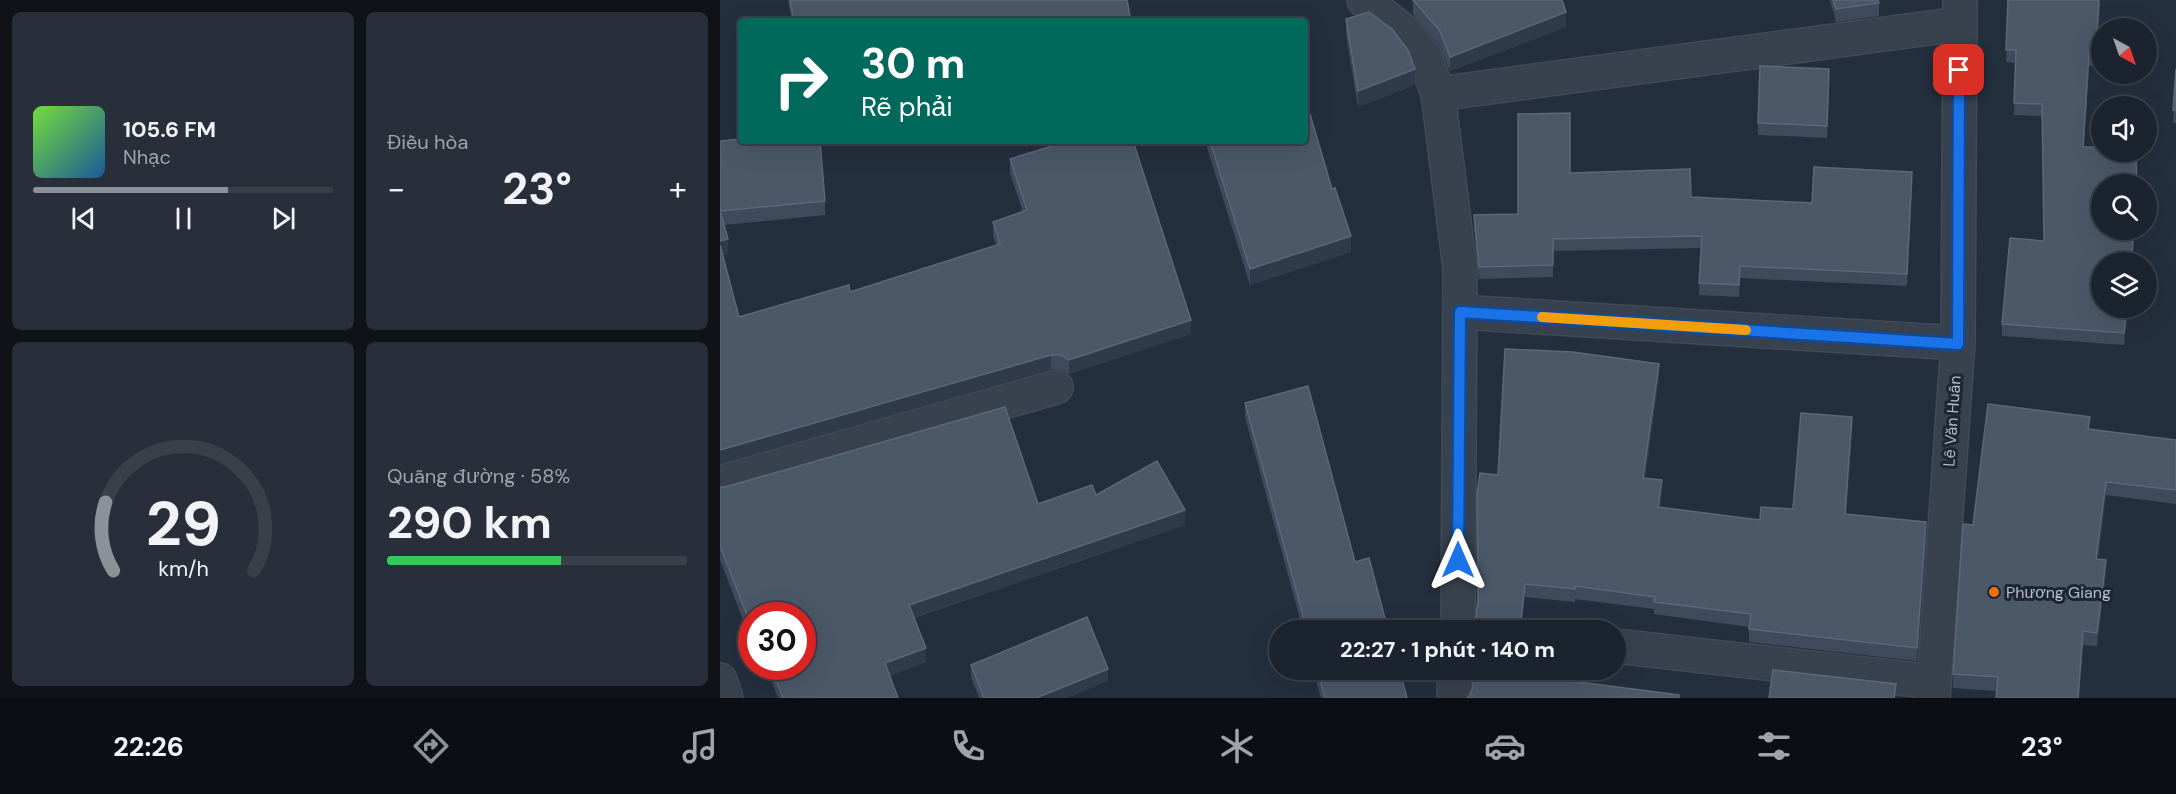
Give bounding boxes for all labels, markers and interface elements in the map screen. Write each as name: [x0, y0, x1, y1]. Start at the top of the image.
north arrow: [2091, 18, 2157, 84]
map controls: [2091, 18, 2157, 318]
text: 30 m: [861, 36, 965, 91]
icon: right: [762, 42, 840, 120]
pin: [1933, 44, 1984, 95]
icon: arrive: [1942, 53, 1975, 86]
text: Rẽ phải: [861, 89, 953, 124]
button: sound: [2091, 96, 2157, 162]
text: 105.6 FM: [123, 115, 216, 144]
text: Điều hòa: [387, 129, 468, 155]
text: Nhạc: [123, 144, 171, 170]
text: 23°: [502, 159, 572, 218]
text: −: [387, 167, 405, 210]
text: +: [669, 167, 687, 210]
button: search: [2091, 174, 2157, 240]
icon: previous: [67, 202, 100, 235]
icon: pause: [167, 202, 200, 235]
icon: next: [267, 202, 300, 235]
button: layers: [2091, 252, 2157, 318]
street label: Lê Văn Huân: [1938, 375, 1966, 467]
text: Quãng đường · 58%: [387, 463, 570, 489]
text: 29: [145, 483, 221, 564]
text: 290 km: [387, 493, 552, 552]
position arrow: [1426, 528, 1490, 592]
text: km/h: [158, 555, 208, 583]
place label: Phương Giang: [2006, 582, 2111, 603]
marker: Phương Giang: [1987, 585, 2001, 599]
speed limit sign: 30: [738, 602, 816, 680]
text: 22:27 · 1 phút · 140 m: [1340, 635, 1555, 664]
icon: directions: [410, 725, 452, 767]
icon: music: [679, 725, 721, 767]
icon: phone: [947, 725, 989, 767]
icon: climate: [1216, 725, 1258, 767]
icon: car: [1484, 725, 1526, 767]
icon: filters: [1753, 725, 1795, 767]
text: 22:26: [113, 729, 184, 764]
text: 23°: [2021, 729, 2063, 764]

